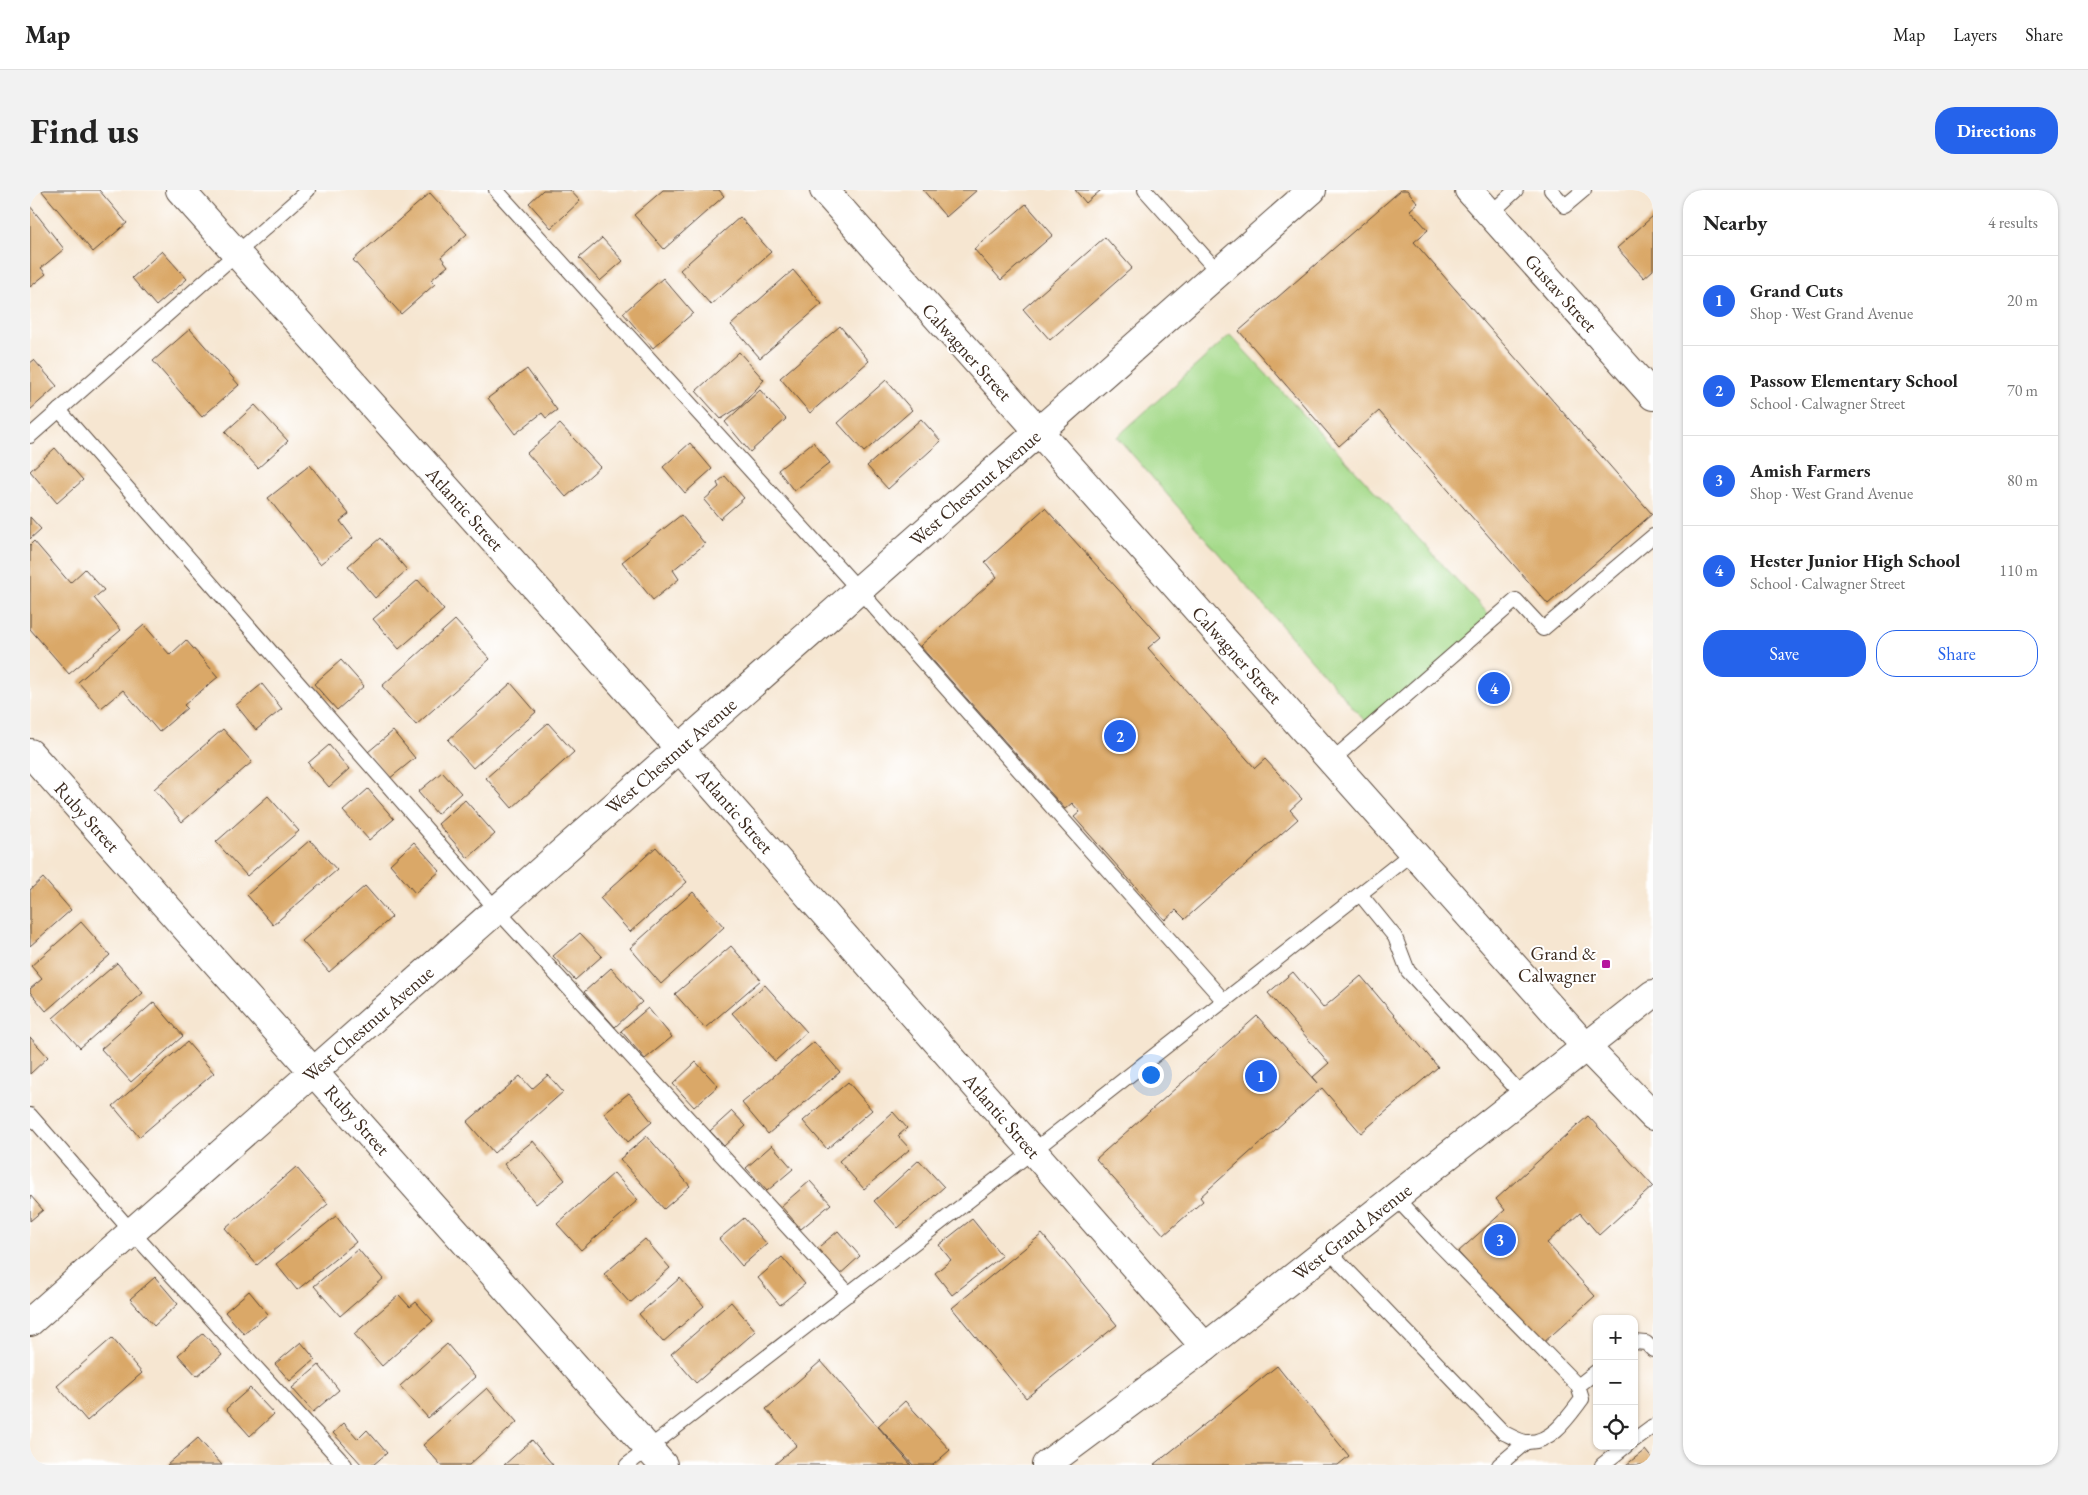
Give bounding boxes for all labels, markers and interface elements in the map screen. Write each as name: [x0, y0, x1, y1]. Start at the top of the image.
text: Map: [25, 19, 70, 50]
text: Map: [1893, 23, 1925, 46]
text: Layers: [1953, 23, 1997, 46]
text: Share: [2025, 23, 2063, 46]
button: Directions: [1935, 107, 2058, 154]
text: Find us: [30, 108, 139, 153]
text: Nearby: [1703, 209, 1767, 236]
text: 4 results: [1988, 212, 2038, 233]
street label: Gustav Street: [1519, 249, 1603, 337]
text: Grand Cuts: [1750, 278, 1843, 303]
text: 1: [1715, 290, 1723, 311]
text: 20 m: [2007, 290, 2038, 311]
street label: Calwagner Street: [916, 298, 1018, 406]
text: Shop · West Grand Avenue: [1750, 303, 1913, 324]
text: Passow Elementary School: [1750, 368, 1958, 393]
text: 2: [1715, 380, 1723, 401]
text: 70 m: [2007, 380, 2038, 401]
text: School · Calwagner Street: [1750, 393, 1905, 414]
street label: West Chestnut Avenue: [904, 424, 1046, 552]
text: Amish Farmers: [1750, 458, 1871, 483]
street label: Atlantic Street: [420, 461, 510, 556]
text: 3: [1715, 470, 1723, 491]
text: 80 m: [2007, 470, 2038, 491]
text: Shop · West Grand Avenue: [1750, 483, 1913, 504]
text: Hester Junior High School: [1750, 548, 1960, 573]
text: 4: [1715, 560, 1723, 581]
text: 110 m: [1999, 560, 2038, 581]
text: School · Calwagner Street: [1750, 573, 1905, 594]
street label: Calwagner Street: [1186, 601, 1288, 709]
button: Save: [1703, 630, 1866, 677]
button: Share: [1876, 630, 2038, 677]
pin: 4: [1478, 669, 1510, 707]
street label: West Chestnut Avenue: [600, 692, 742, 820]
pin: 2: [1104, 717, 1136, 755]
street label: Atlantic Street: [690, 762, 779, 859]
street label: Ruby Street: [49, 776, 125, 858]
place label: Grand & Calwagner: [1518, 941, 1597, 988]
marker: Grand & Calwagner: [1600, 958, 1612, 970]
street label: West Chestnut Avenue: [297, 960, 439, 1088]
pin: 1: [1245, 1057, 1277, 1095]
your location: [1138, 1062, 1164, 1088]
street label: Atlantic Street: [957, 1067, 1046, 1164]
street label: Ruby Street: [319, 1079, 395, 1161]
street label: West Grand Avenue: [1287, 1178, 1417, 1286]
pin: 3: [1484, 1221, 1516, 1259]
map controls: [1593, 1315, 1638, 1450]
button: +: [1593, 1315, 1638, 1360]
button: −: [1593, 1360, 1638, 1405]
button: locate: [1593, 1405, 1638, 1450]

